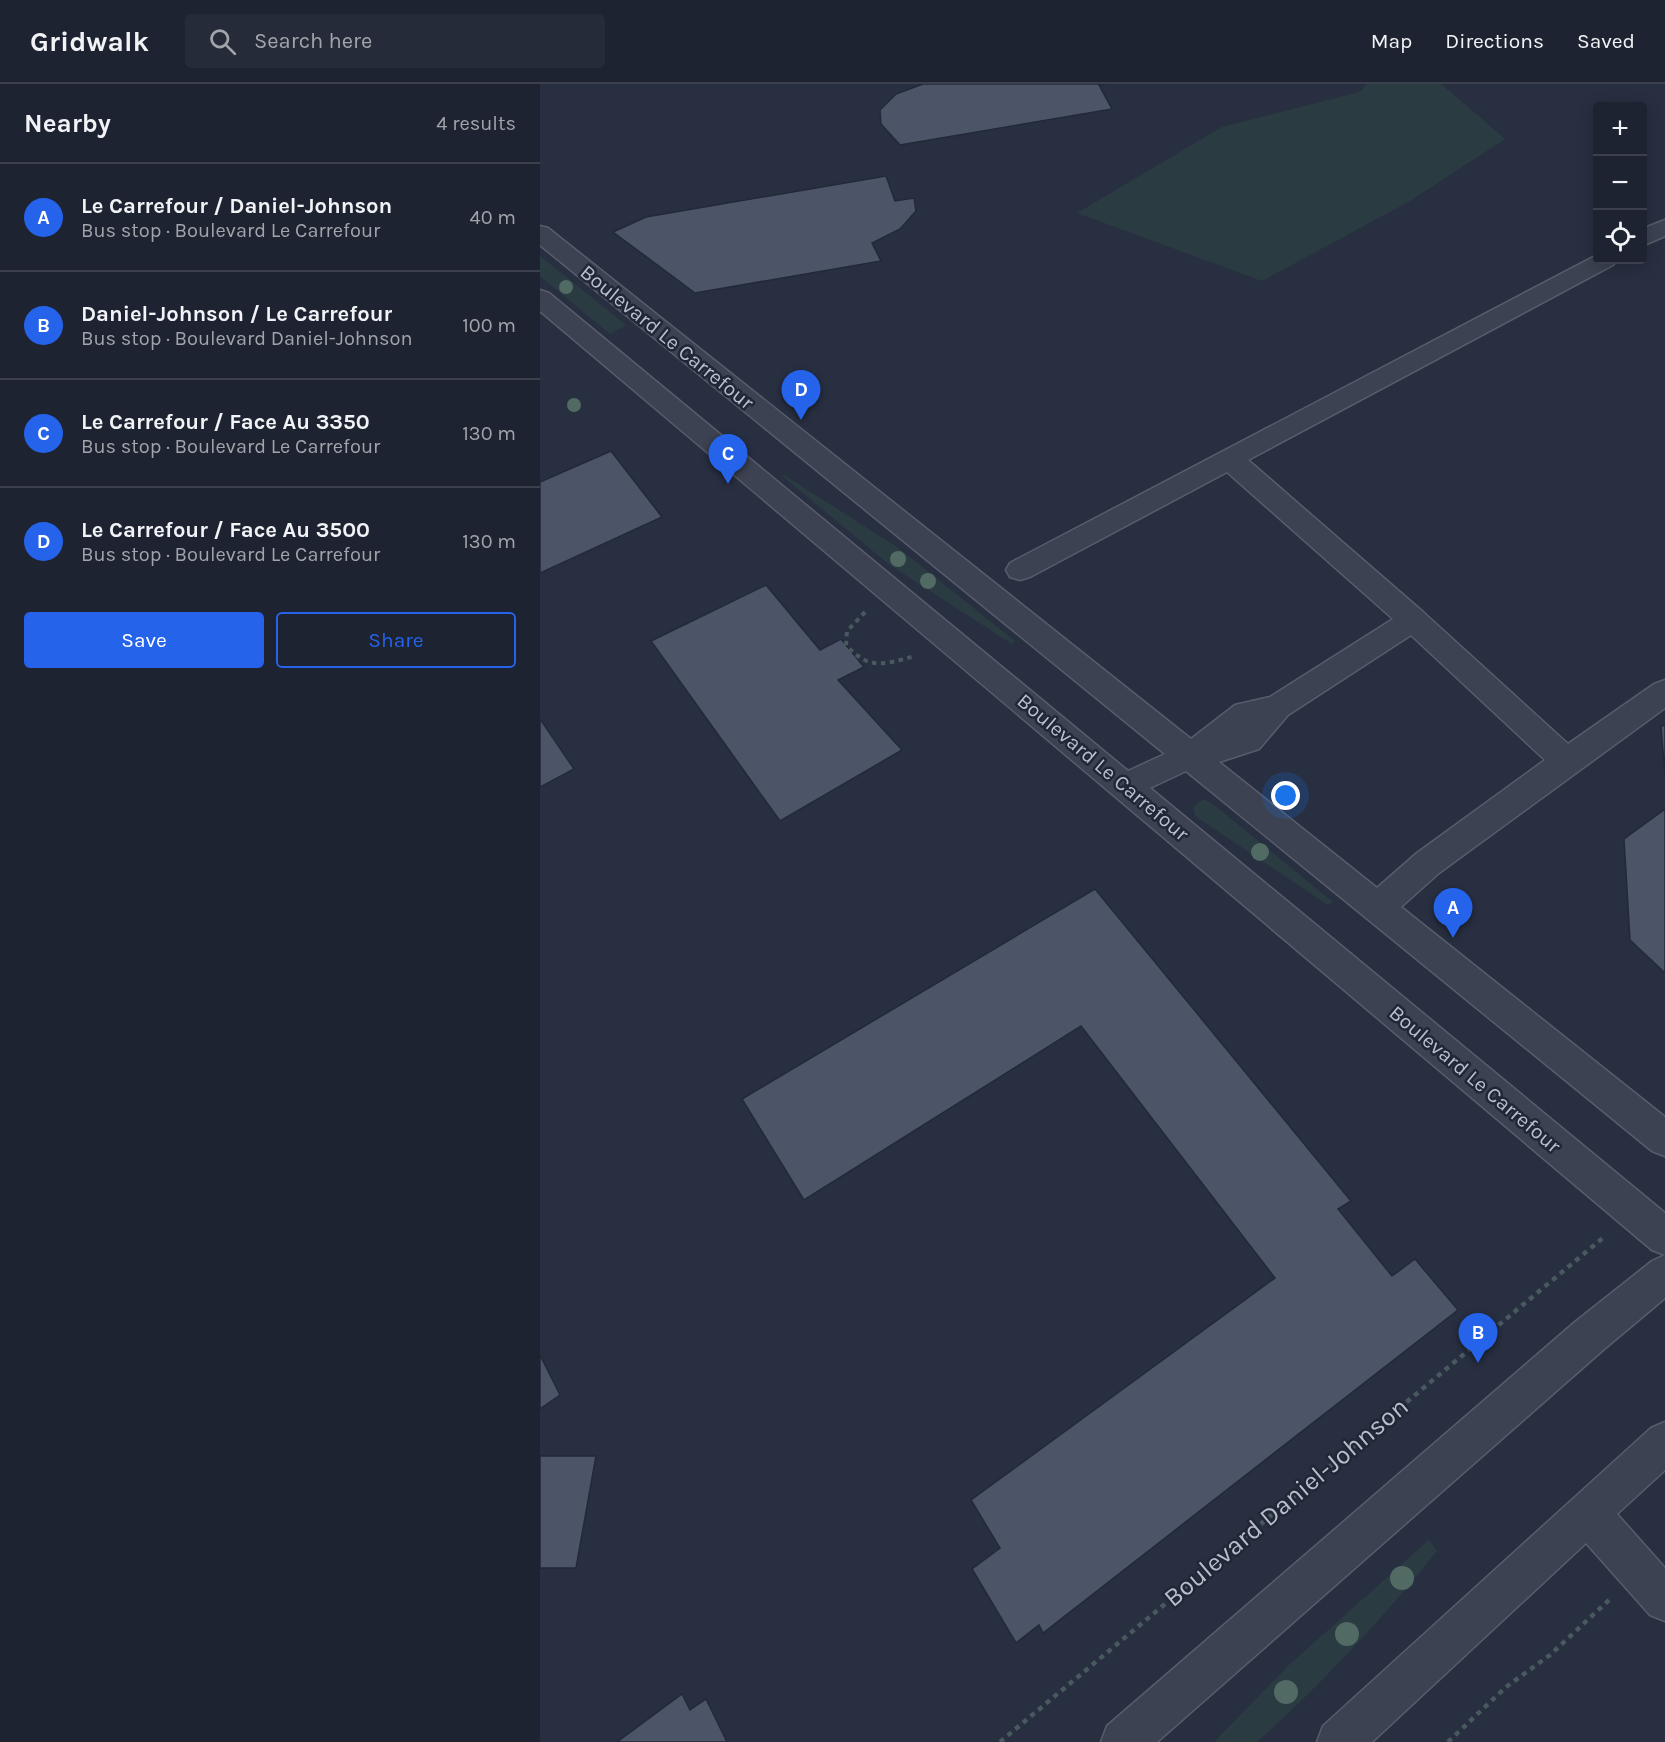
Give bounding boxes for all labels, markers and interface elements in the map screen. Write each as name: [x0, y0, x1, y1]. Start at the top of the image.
search box: [185, 14, 605, 68]
text: Gridwalk: [30, 25, 149, 58]
icon: search: [206, 25, 239, 58]
text: Search here: [254, 28, 372, 54]
text: Map: [1371, 29, 1412, 53]
text: Directions: [1445, 29, 1544, 53]
text: Saved: [1577, 29, 1635, 53]
map controls: [1593, 102, 1647, 264]
button: +: [1593, 102, 1647, 156]
text: Nearby: [24, 108, 111, 139]
text: 4 results: [436, 112, 516, 135]
button: −: [1593, 156, 1647, 210]
text: Le Carrefour / Daniel-Johnson: [81, 193, 392, 219]
text: A: [37, 206, 50, 229]
text: 40 m: [470, 206, 516, 229]
button: locate: [1593, 210, 1647, 264]
text: Bus stop · Boulevard Le Carrefour: [81, 219, 380, 242]
street label: Boulevard Le Carrefour: [576, 260, 759, 415]
text: Daniel-Johnson / Le Carrefour: [81, 301, 392, 327]
text: B: [37, 314, 50, 337]
text: 100 m: [462, 314, 516, 337]
text: Bus stop · Boulevard Daniel-Johnson: [81, 327, 412, 350]
pin: D: [782, 370, 820, 420]
text: Le Carrefour / Face Au 3350: [81, 409, 370, 435]
text: C: [37, 422, 50, 445]
text: 130 m: [462, 422, 516, 445]
pin: C: [708, 434, 747, 484]
text: Bus stop · Boulevard Le Carrefour: [81, 435, 380, 458]
text: Le Carrefour / Face Au 3500: [81, 517, 370, 543]
text: D: [37, 530, 50, 553]
text: 130 m: [462, 530, 516, 553]
text: Bus stop · Boulevard Le Carrefour: [81, 543, 380, 566]
button: Save: [24, 612, 264, 668]
button: Share: [276, 612, 516, 668]
street label: Boulevard Le Carrefour: [1013, 688, 1194, 846]
your location: [1271, 781, 1300, 810]
pin: A: [1434, 888, 1472, 938]
street label: Boulevard Le Carrefour: [1385, 1000, 1566, 1158]
pin: B: [1458, 1314, 1498, 1363]
street label: Boulevard Daniel-Johnson: [1158, 1391, 1414, 1613]

